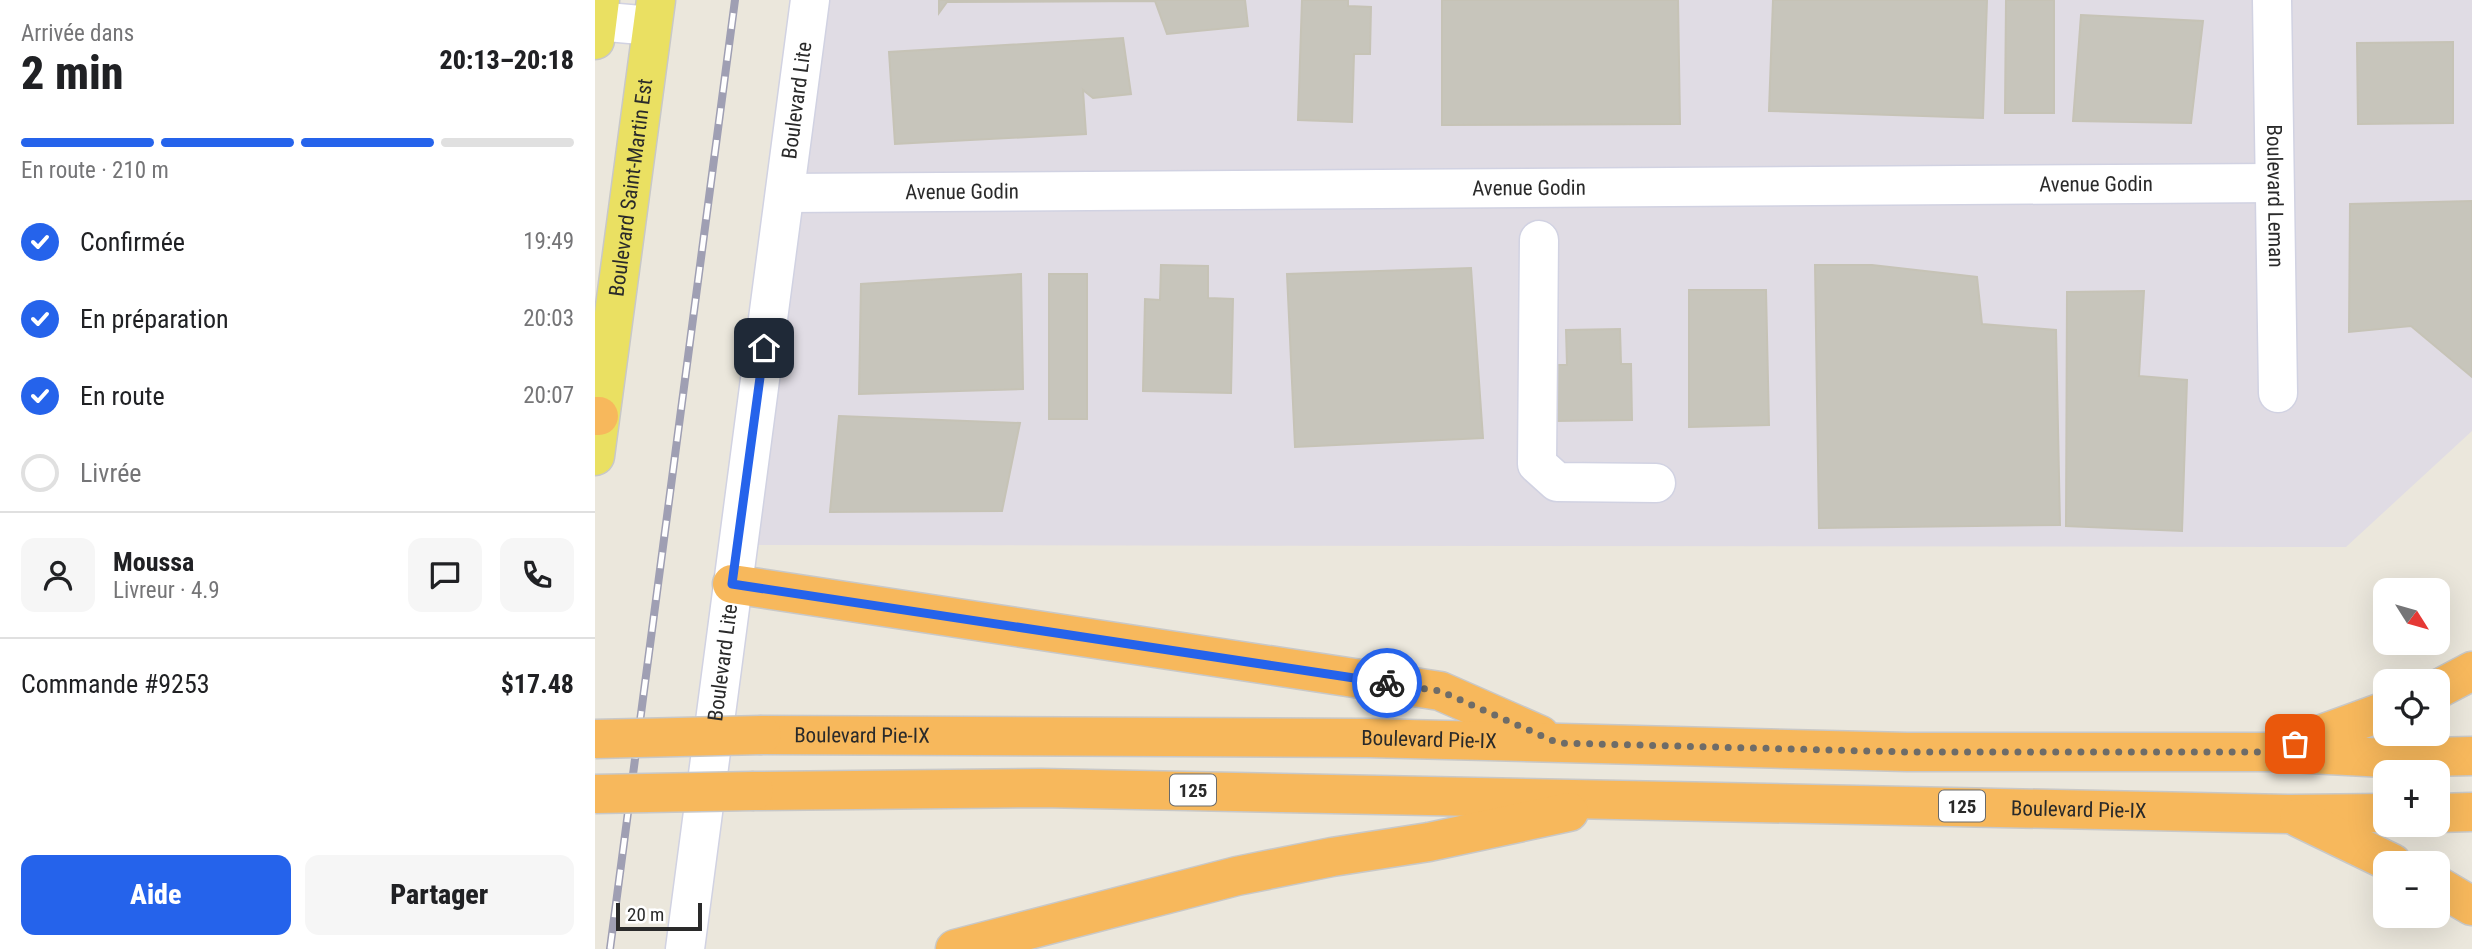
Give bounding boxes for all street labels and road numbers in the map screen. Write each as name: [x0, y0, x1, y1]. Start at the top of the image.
street label: Boulevard Lite: [777, 40, 816, 160]
street label: Boulevard Saint-Martin Est: [604, 77, 657, 298]
street label: Boulevard Leman: [2262, 124, 2288, 268]
street label: Avenue Godin: [2039, 172, 2153, 197]
street label: Avenue Godin: [1472, 176, 1586, 200]
street label: Avenue Godin: [905, 179, 1019, 204]
street label: Boulevard Lite: [703, 602, 742, 723]
street label: Boulevard Pie-IX: [794, 723, 930, 748]
street label: Boulevard Pie-IX: [1361, 726, 1497, 753]
road number: 125: [1170, 775, 1216, 806]
road number: 125: [1939, 790, 1985, 821]
street label: Boulevard Pie-IX: [2011, 796, 2147, 823]

